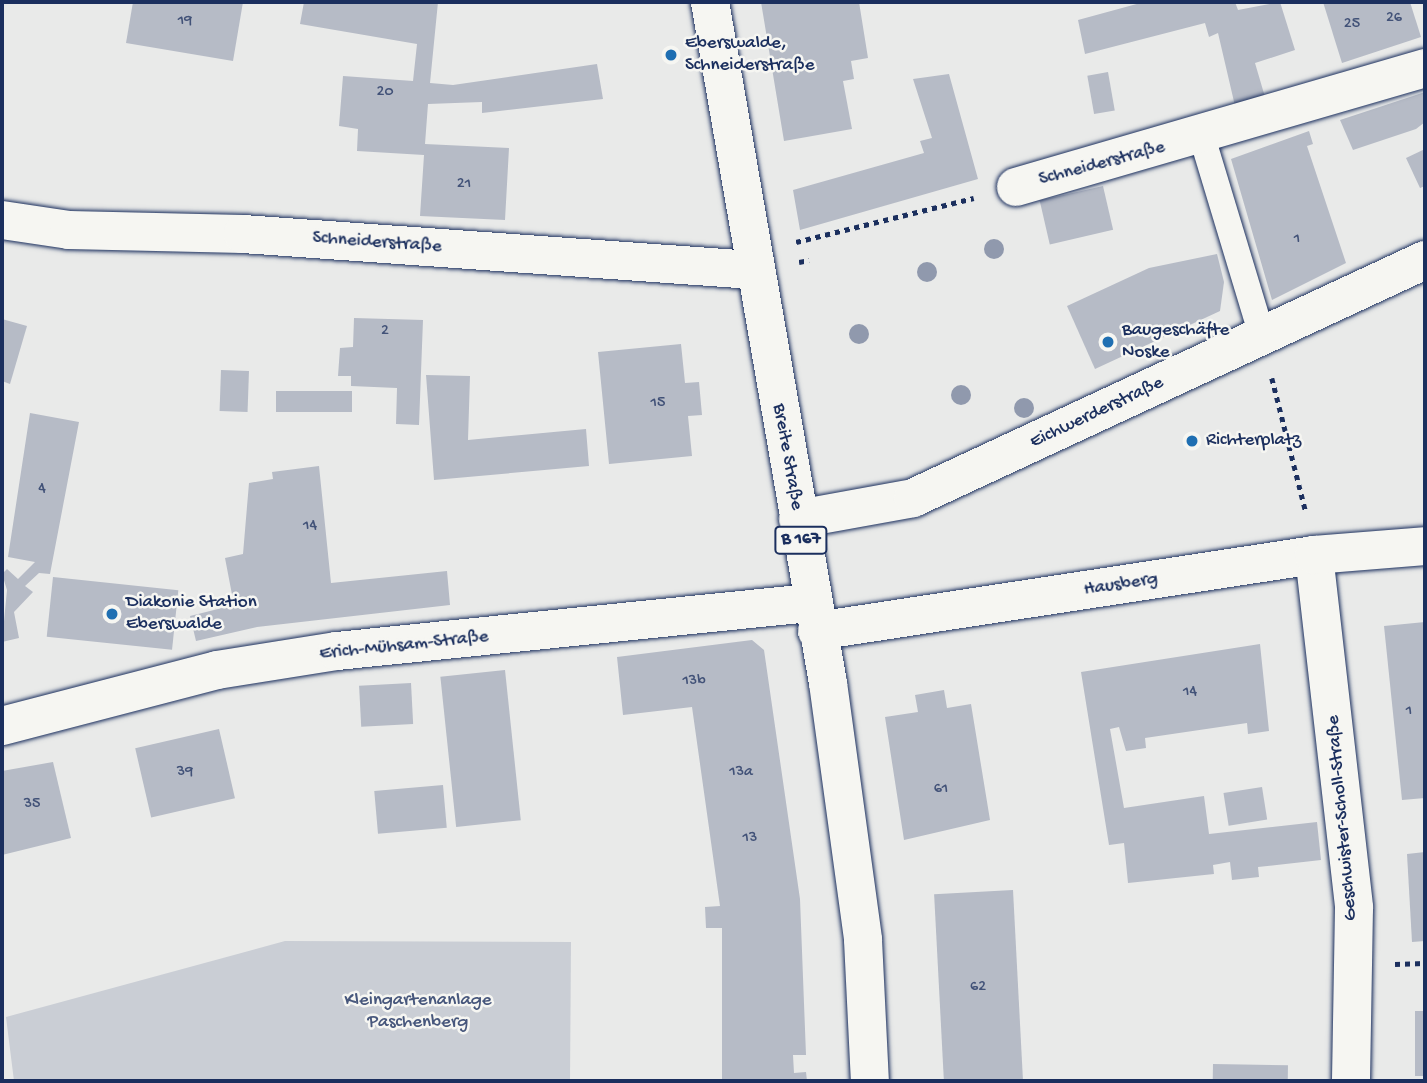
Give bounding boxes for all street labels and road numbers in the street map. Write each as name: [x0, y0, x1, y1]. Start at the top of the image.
street label: Schneiderstraße: [1037, 136, 1167, 192]
street label: Schneiderstraße: [312, 227, 442, 259]
street label: Eichwerderstraße: [1027, 372, 1167, 454]
street label: Breite Straße: [766, 402, 808, 512]
road number: B 167: [773, 526, 829, 554]
street label: Hausberg: [1082, 568, 1160, 602]
street label: Erich-Mühsam-Straße: [318, 626, 490, 666]
street label: Geschwister-Scholl-Straße: [1323, 714, 1363, 922]

